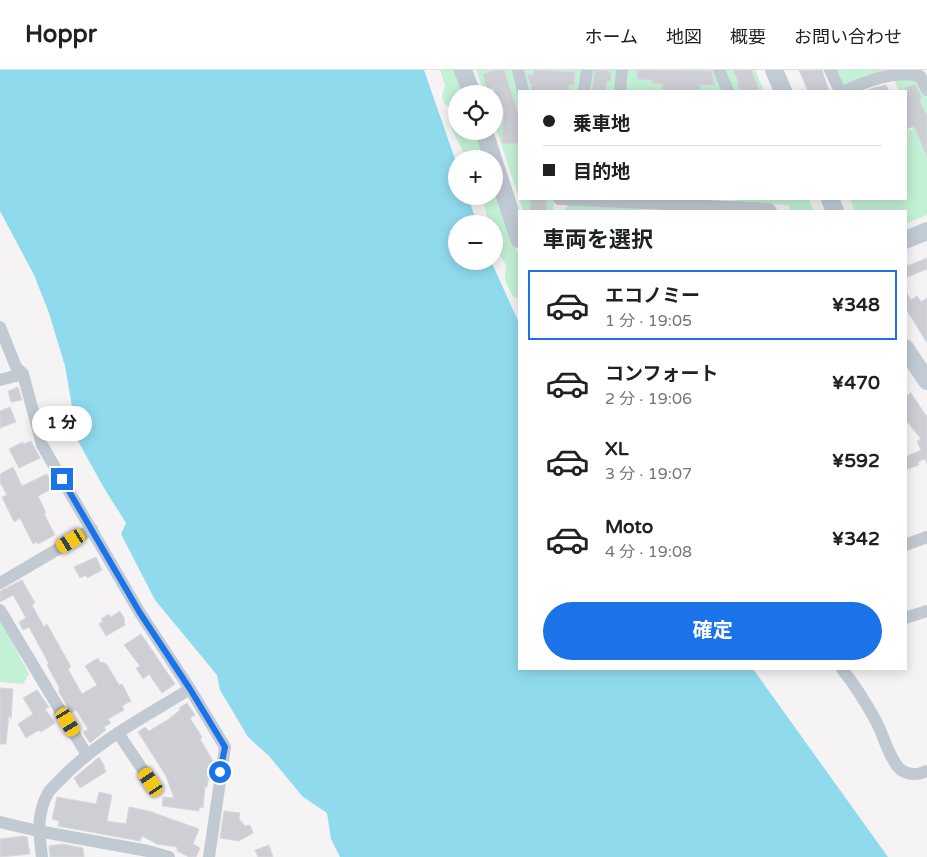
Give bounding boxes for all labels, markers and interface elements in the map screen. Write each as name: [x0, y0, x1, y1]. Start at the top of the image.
text: Hoppr: [25, 20, 97, 49]
text: ホーム: [585, 26, 638, 48]
text: 地図: [666, 26, 702, 48]
text: 概要: [730, 26, 766, 48]
text: お問い合わせ: [794, 26, 902, 48]
map controls: [448, 85, 503, 270]
button: locate: [448, 85, 503, 140]
text: 乗車地: [573, 113, 630, 135]
button: +: [448, 150, 503, 205]
text: 目的地: [573, 161, 630, 183]
button: −: [448, 215, 503, 270]
text: 車両を選択: [543, 227, 653, 253]
icon: car: [545, 283, 590, 328]
text: エコノミー: [605, 285, 700, 307]
text: ¥348: [832, 294, 880, 316]
text: 1 分 · 19:05: [605, 311, 692, 331]
icon: car: [545, 361, 590, 406]
text: コンフォート: [605, 363, 718, 385]
text: ¥470: [832, 372, 880, 394]
text: 2 分 · 19:06: [605, 389, 692, 409]
callout: 1 分: [32, 406, 92, 442]
text: 1 分: [47, 413, 77, 433]
text: XL: [605, 438, 629, 460]
icon: car: [545, 439, 590, 484]
text: ¥592: [832, 450, 880, 472]
text: 3 分 · 19:07: [605, 464, 692, 484]
route end: [51, 468, 73, 490]
text: Moto: [605, 516, 653, 538]
icon: car: [545, 517, 590, 562]
car: [54, 527, 87, 555]
text: ¥342: [832, 528, 880, 550]
text: 4 分 · 19:08: [605, 542, 692, 562]
button: 確定: [543, 602, 882, 660]
car: [53, 705, 82, 739]
route start: [209, 761, 231, 783]
car: [136, 765, 165, 799]

